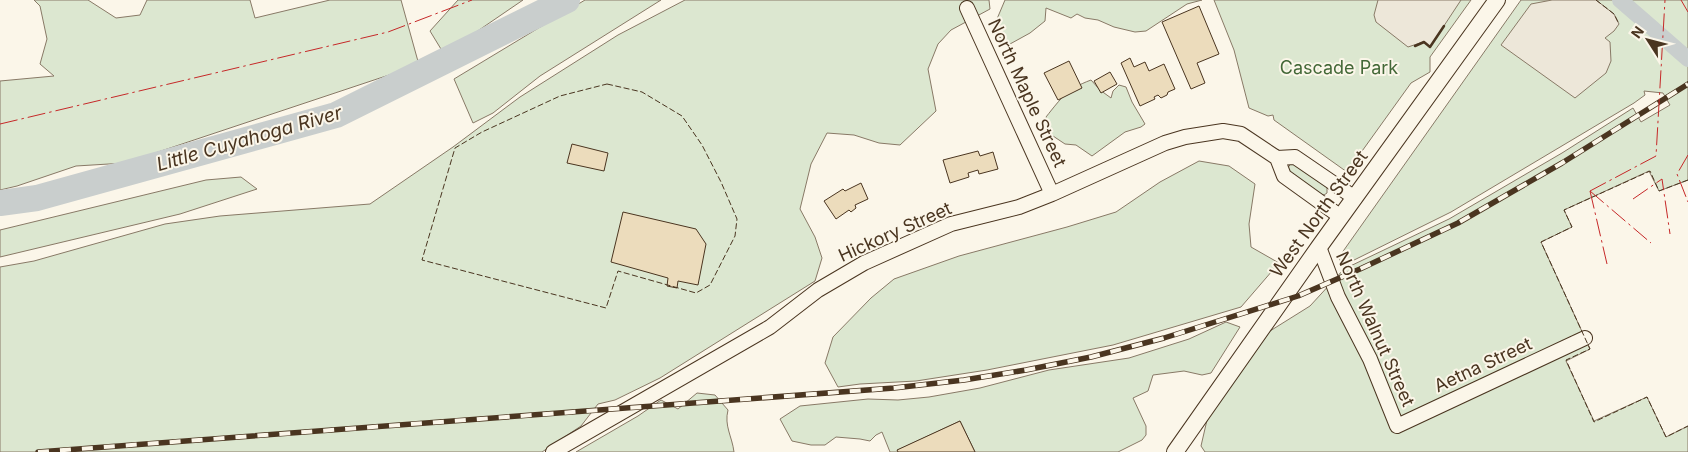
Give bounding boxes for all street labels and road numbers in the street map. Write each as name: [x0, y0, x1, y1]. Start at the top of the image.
street label: North Maple Street: [984, 15, 1071, 170]
street label: West North Street: [1266, 146, 1372, 281]
street label: Hickory Street: [835, 197, 955, 266]
street label: North Walnut Street: [1332, 248, 1419, 410]
street label: Aetna Street: [1431, 333, 1535, 396]

